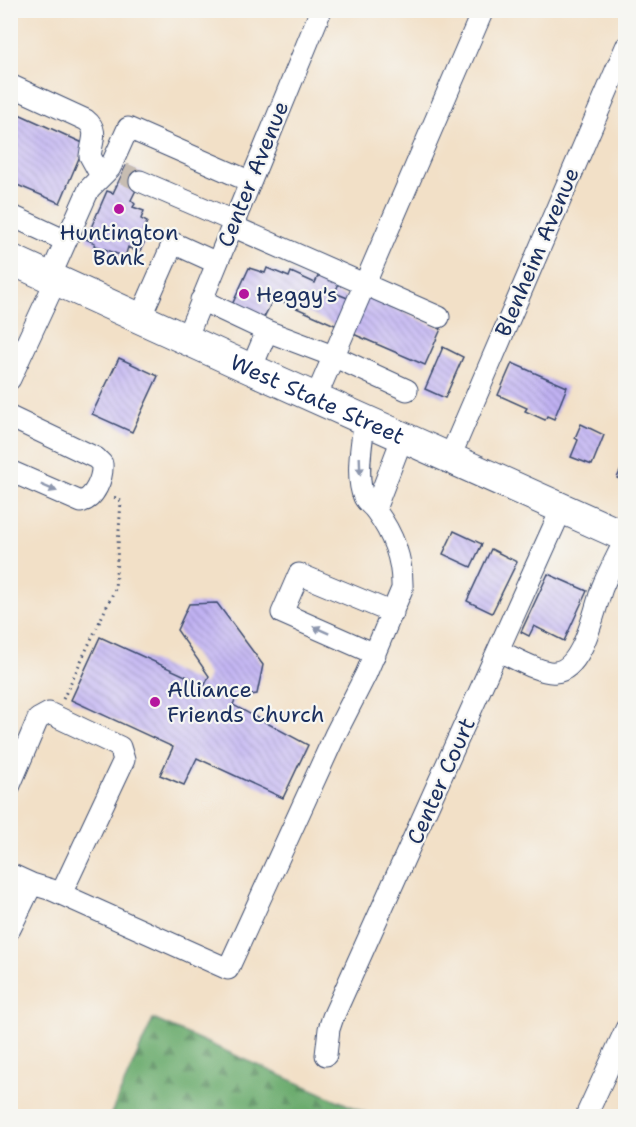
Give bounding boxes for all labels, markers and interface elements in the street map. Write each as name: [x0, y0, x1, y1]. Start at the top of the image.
street label: Center Avenue: [211, 97, 295, 251]
street label: Blenheim Avenue: [488, 163, 586, 341]
marker: Huntington Bank: [112, 202, 126, 216]
place label: Huntington Bank: [59, 218, 179, 272]
place label: Heggy's: [256, 280, 338, 309]
marker: Heggy's: [237, 287, 251, 301]
street label: West State Street: [226, 347, 410, 451]
one-way arrow: [356, 457, 365, 476]
one-way arrow: [40, 484, 58, 493]
one-way arrow: [313, 626, 330, 635]
place label: Alliance Friends Church: [167, 675, 325, 729]
marker: Alliance Friends Church: [148, 695, 162, 709]
street label: Center Court: [400, 713, 482, 849]

